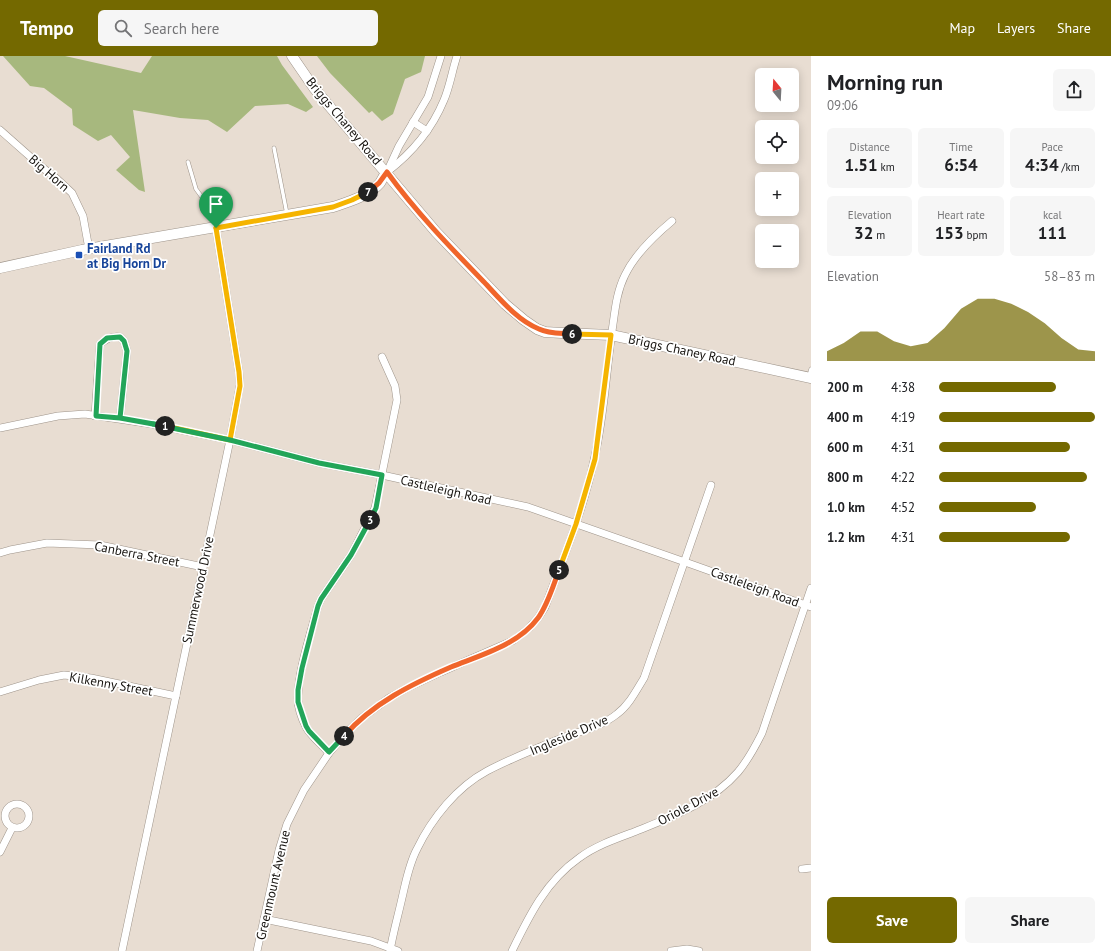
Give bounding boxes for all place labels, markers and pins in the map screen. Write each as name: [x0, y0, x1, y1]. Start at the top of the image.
pin: 7: [358, 182, 378, 202]
pin: [199, 187, 233, 228]
place label: Fairland Rd at Big Horn Dr: [87, 240, 167, 272]
marker: Fairland Rd at Big Horn Dr: [74, 250, 84, 260]
pin: 6: [562, 324, 582, 344]
pin: 1: [155, 416, 175, 436]
pin: 3: [360, 510, 380, 530]
pin: 5: [549, 560, 569, 580]
pin: 4: [334, 726, 354, 746]

